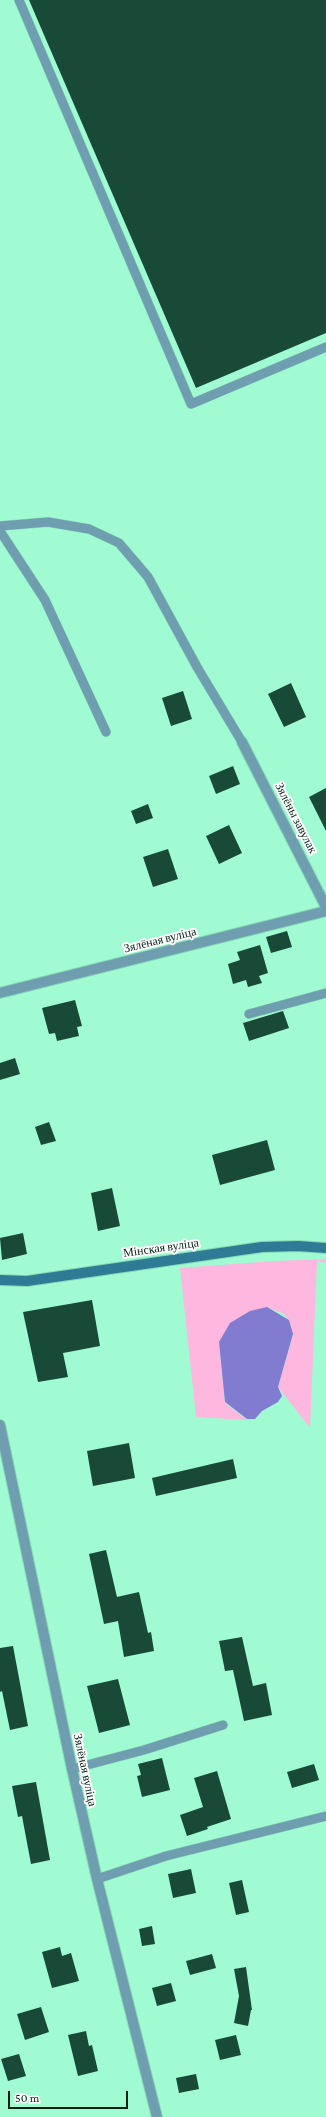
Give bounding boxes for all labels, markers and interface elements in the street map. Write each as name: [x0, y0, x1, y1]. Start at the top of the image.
street label: Зялёны завулак: [272, 780, 320, 856]
street label: Зялёная вуліца: [122, 924, 198, 956]
street label: Мінская вуліца: [122, 1236, 200, 1260]
street label: Зялёная вуліца: [70, 1732, 100, 1808]
scale bar: [10, 2083, 130, 2109]
text: 50 m: [15, 2091, 39, 2105]

